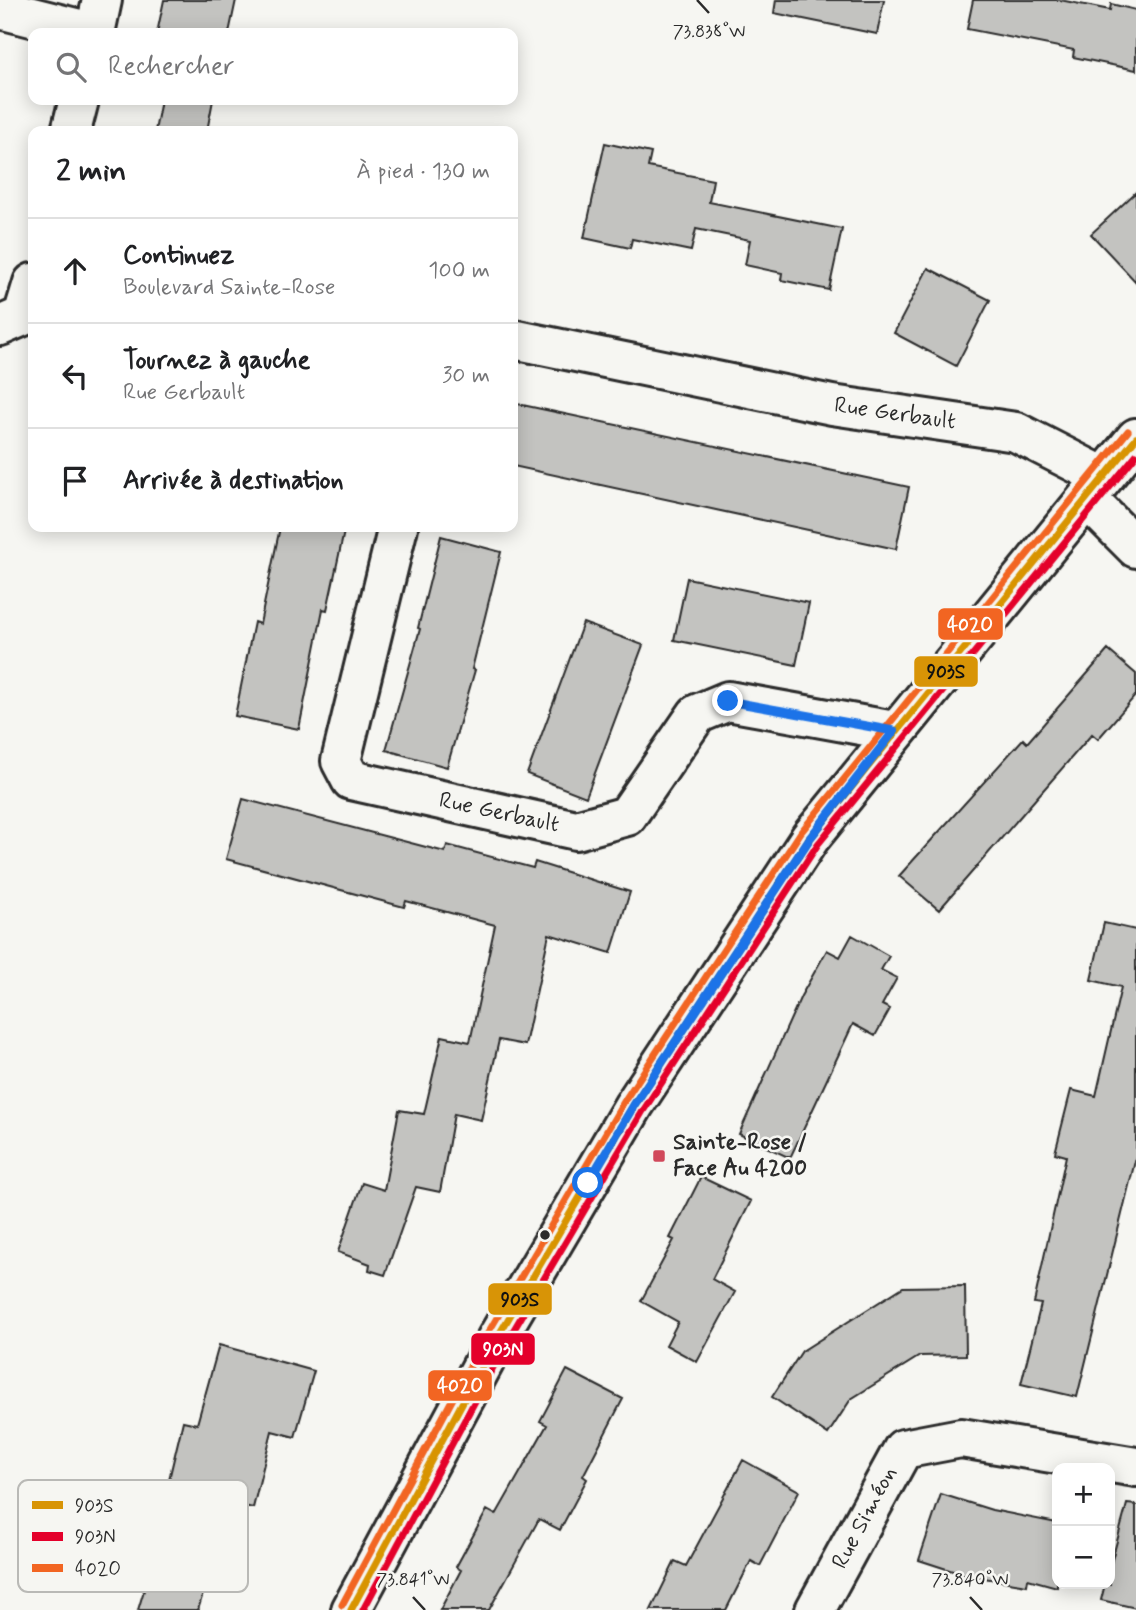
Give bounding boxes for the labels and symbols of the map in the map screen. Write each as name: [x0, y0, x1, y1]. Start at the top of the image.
text: 73.838°W: [673, 20, 745, 44]
street label: Rue Gerbault: [832, 391, 958, 437]
line badge: 402O: [937, 607, 1004, 641]
text: 402O: [947, 613, 993, 638]
line badge: 903S: [913, 655, 979, 688]
text: 903S: [927, 660, 965, 685]
route end: [712, 685, 743, 716]
street label: Rue Gerbault: [436, 786, 562, 840]
place label: Sainte-Rose / Face Au 4200: [673, 1128, 807, 1184]
marker: Sainte-Rose / Face Au 4200: [651, 1148, 667, 1164]
route start: [572, 1167, 603, 1198]
unlabelled marker: [538, 1228, 552, 1242]
line badge: 903S: [487, 1282, 553, 1316]
text: 903S: [501, 1288, 539, 1313]
line badge: 903N: [470, 1332, 536, 1366]
text: 903N: [483, 1338, 523, 1363]
line badge: 402O: [427, 1369, 493, 1402]
text: 402O: [437, 1374, 483, 1399]
street label: Rue Siméon: [825, 1462, 905, 1574]
legend: [18, 1480, 248, 1592]
text: 903S: [75, 1494, 113, 1519]
text: 903N: [75, 1525, 116, 1550]
text: 402O: [75, 1557, 121, 1582]
text: 73.841°W: [376, 1568, 450, 1592]
text: 73.840°W: [931, 1568, 1009, 1592]

